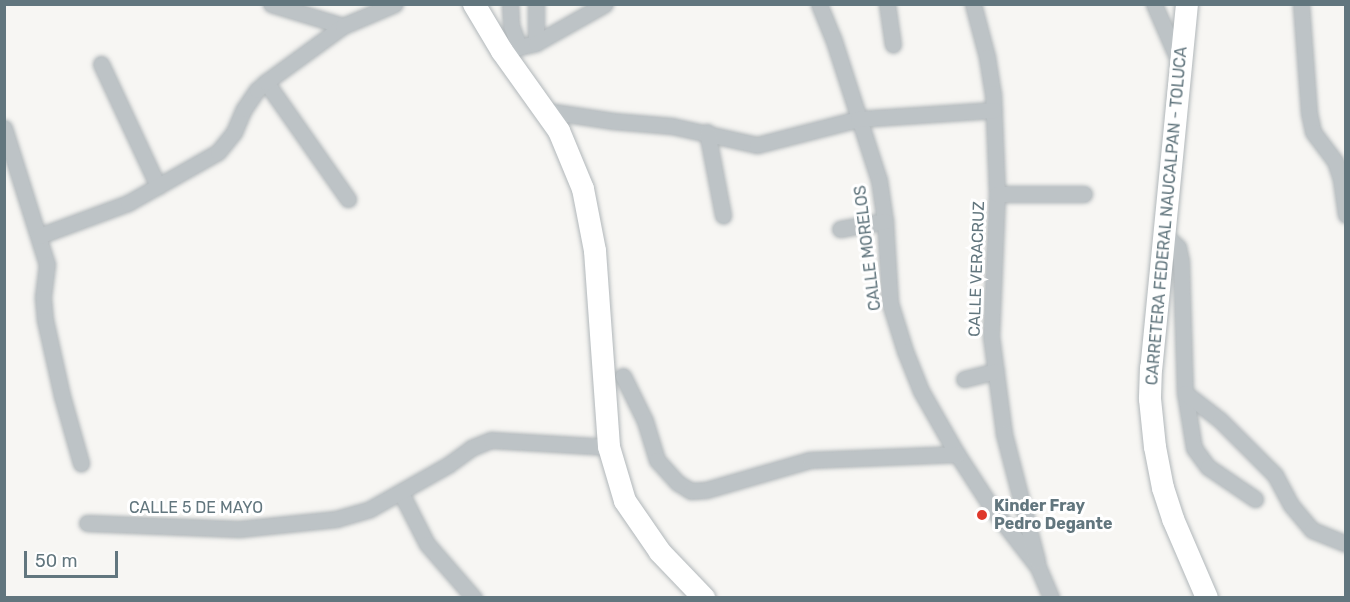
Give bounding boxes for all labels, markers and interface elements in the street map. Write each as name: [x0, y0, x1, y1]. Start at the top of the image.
street label: CARRETERA FEDERAL NAUCALPAN - TOLUCA: [1143, 45, 1191, 387]
street label: CALLE MORELOS: [851, 184, 885, 312]
street label: CALLE VERACRUZ: [965, 201, 989, 337]
place label: Kinder Fray Pedro Degante: [994, 496, 1112, 534]
street label: CALLE 5 DE MAYO: [129, 498, 263, 518]
marker: Kinder Fray Pedro Degante: [975, 508, 989, 522]
scale bar: [27, 539, 122, 577]
text: 50 m: [35, 550, 78, 572]

